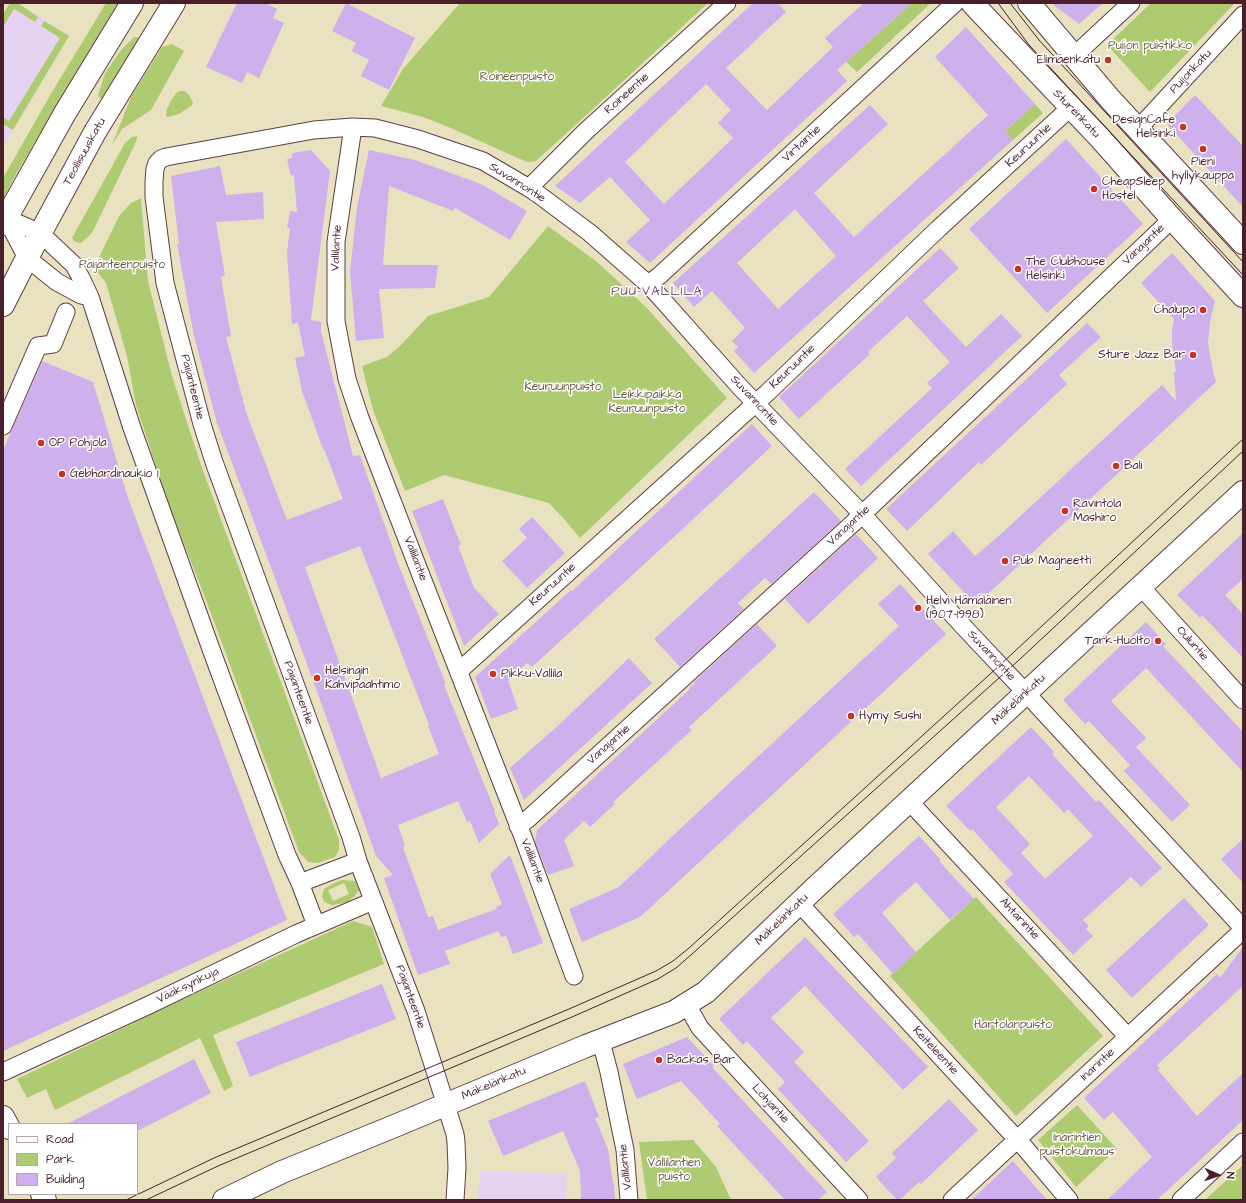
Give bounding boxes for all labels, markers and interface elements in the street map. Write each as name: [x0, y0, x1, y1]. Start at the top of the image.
park label: Puijon puistikko: [1108, 39, 1192, 53]
street label: Puijonkatu: [1167, 47, 1215, 97]
place label: Elimäenkatu: [1037, 53, 1100, 67]
marker: Elimäenkatu: [1103, 55, 1113, 65]
park label: Roineenpuisto: [480, 70, 554, 84]
street label: Roineentie: [602, 70, 652, 118]
street label: Sturenkatu: [1049, 87, 1103, 141]
place label: DesignCafe Helsinki: [1112, 113, 1175, 141]
street label: Teollisuuskatu: [61, 116, 109, 188]
street label: Keuruuntie: [1003, 121, 1055, 171]
street label: Virtaintie: [780, 122, 824, 166]
marker: DesignCafe Helsinki: [1178, 122, 1188, 132]
marker: Pieni hyllykauppa: [1198, 144, 1208, 154]
place label: Pieni hyllykauppa: [1172, 155, 1234, 183]
street label: Suvannontie: [486, 160, 548, 206]
place label: CheapSleep Hostel: [1102, 175, 1165, 203]
marker: CheapSleep Hostel: [1089, 184, 1099, 194]
street label: Vanajantie: [1120, 221, 1168, 269]
street label: Vallilantie: [329, 224, 345, 272]
place label: The Clubhouse Helsinki: [1026, 255, 1105, 283]
park label: Päijänteenpuisto: [79, 258, 165, 272]
marker: The Clubhouse Helsinki: [1013, 264, 1023, 274]
district label: PUU-VALLILA: [611, 284, 703, 300]
place label: Chalupa: [1154, 303, 1195, 317]
marker: Chalupa: [1198, 305, 1208, 315]
street label: Keuruuntie: [767, 342, 819, 392]
place label: Sture Jazz Bar: [1098, 348, 1185, 362]
marker: Sture Jazz Bar: [1188, 350, 1198, 360]
street label: Päijänteentie: [177, 353, 207, 421]
street label: Suvannontie: [727, 373, 781, 429]
park label: Keuruunpuisto: [525, 380, 601, 394]
park label: Leikkipaikka Keuruunpuisto: [609, 388, 685, 416]
place label: OP Pohjola: [49, 436, 107, 450]
marker: OP Pohjola: [36, 438, 46, 448]
place label: Bali: [1124, 459, 1142, 473]
marker: Bali: [1111, 461, 1121, 471]
place label: Gebhardinaukio 1: [70, 467, 159, 481]
marker: Gebhardinaukio 1: [57, 469, 67, 479]
place label: Ravintola Mashiro: [1073, 497, 1121, 525]
street label: Vanajantie: [825, 503, 873, 549]
marker: Ravintola Mashiro: [1060, 506, 1070, 516]
street label: Vallilantie: [400, 535, 430, 583]
place label: Pub Magneetti: [1013, 554, 1091, 568]
marker: Pub Magneetti: [1000, 556, 1010, 566]
street label: Keuruuntie: [527, 560, 579, 610]
place label: Helvi Hämäläinen (1907–1998): [926, 594, 1012, 622]
marker: Helvi Hämäläinen (1907–1998): [913, 603, 923, 613]
street label: Ouluntie: [1173, 624, 1211, 664]
street label: Suvannontie: [964, 628, 1018, 684]
place label: Tark-Huolto: [1085, 634, 1150, 648]
marker: Tark-Huolto: [1153, 636, 1163, 646]
street label: Päijänteentie: [280, 659, 316, 727]
place label: Helsingin Kahvipaahtimo: [325, 664, 400, 692]
place label: Pikku-Vallila: [501, 667, 562, 681]
marker: Pikku-Vallila: [488, 669, 498, 679]
street label: Mäkelänkatu: [989, 671, 1049, 729]
marker: Helsingin Kahvipaahtimo: [312, 673, 322, 683]
place label: Hymy Sushi: [859, 709, 921, 723]
marker: Hymy Sushi: [846, 711, 856, 721]
street label: Vanajantie: [584, 722, 634, 768]
street label: Vallilantie: [517, 837, 547, 885]
street label: Mäkelänkatu: [752, 891, 812, 949]
street label: Ähtärintie: [996, 895, 1042, 943]
street label: Päijänteentie: [392, 963, 428, 1031]
street label: Vääksynkuja: [155, 965, 221, 1007]
park label: Hartolanpuisto: [974, 1018, 1052, 1032]
street label: Keiteleentie: [909, 1024, 961, 1078]
street label: Inarintie: [1078, 1046, 1118, 1084]
place label: Backas Bar: [667, 1053, 735, 1067]
marker: Backas Bar: [654, 1055, 664, 1065]
street label: Mäkelänkatu: [460, 1064, 528, 1104]
street label: Lohjantie: [748, 1081, 792, 1127]
legend: [8, 1123, 138, 1195]
text: Road: [46, 1131, 74, 1148]
park label: Inarintien puistokulmaus: [1039, 1131, 1115, 1159]
street label: Vallilantie: [616, 1143, 636, 1191]
text: Park: [46, 1151, 74, 1168]
north arrow: [1198, 1155, 1238, 1195]
park label: Vallilantien puisto: [648, 1156, 700, 1184]
text: Building: [46, 1171, 84, 1188]
text: N: [1223, 1172, 1238, 1179]

